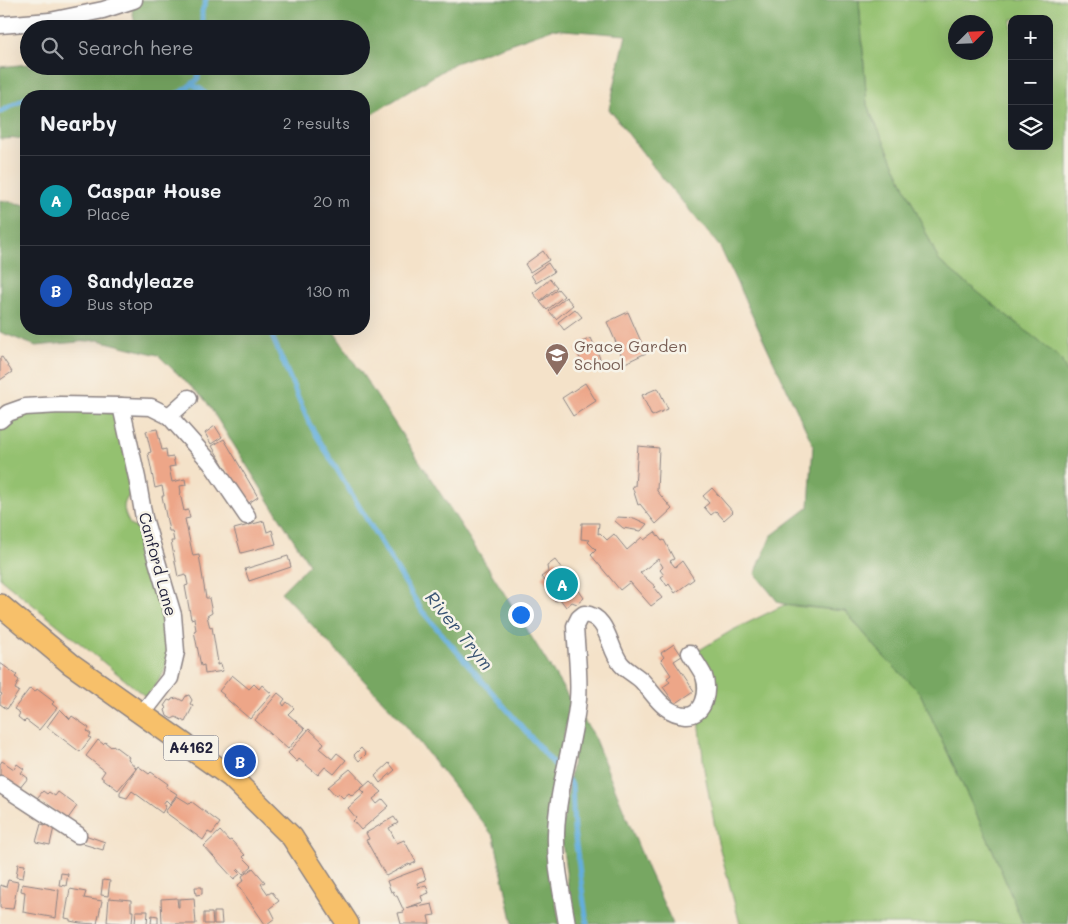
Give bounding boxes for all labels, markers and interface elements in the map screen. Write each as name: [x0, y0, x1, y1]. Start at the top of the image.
north arrow: [948, 15, 993, 60]
map controls: [1008, 15, 1053, 150]
button: +: [1008, 15, 1053, 60]
search box: [20, 20, 370, 75]
icon: search: [38, 34, 66, 62]
text: Search here: [78, 35, 194, 60]
button: −: [1008, 60, 1053, 105]
button: layers: [1008, 105, 1053, 150]
text: Nearby: [40, 109, 117, 136]
text: 2 results: [283, 112, 350, 133]
text: Caspar House: [87, 178, 221, 203]
text: A: [50, 190, 62, 211]
text: 20 m: [313, 190, 350, 211]
text: Place: [87, 203, 130, 224]
text: Sandyleaze: [87, 268, 194, 293]
text: B: [51, 280, 61, 301]
text: 130 m: [306, 280, 350, 301]
text: Bus stop: [87, 293, 153, 314]
place label: Grace Garden School: [574, 335, 687, 374]
school or university icon: Grace Garden School: [544, 342, 570, 376]
street label: Canford Lane: [135, 510, 182, 618]
pin: A: [546, 565, 578, 603]
water label: River Trym: [420, 586, 499, 675]
your location: [508, 602, 534, 628]
road number: A4162: [164, 736, 218, 760]
pin: B: [224, 742, 256, 780]

